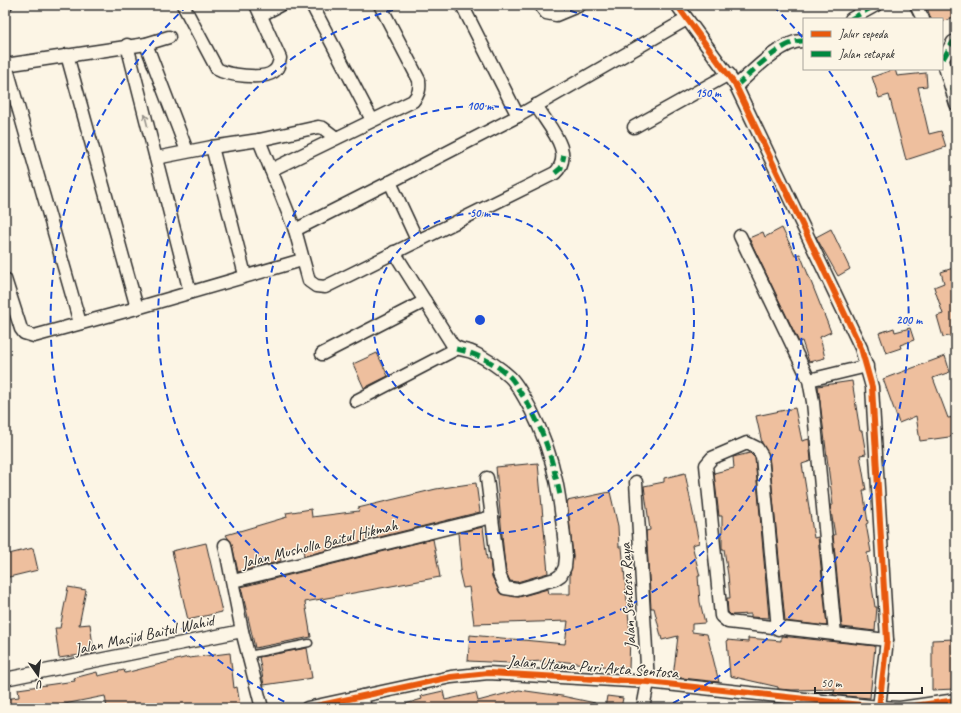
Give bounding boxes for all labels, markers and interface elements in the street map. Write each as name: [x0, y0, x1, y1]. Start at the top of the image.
legend: [803, 18, 943, 70]
text: Jalur sepeda: [838, 26, 889, 42]
text: Jalan setapak: [838, 46, 895, 62]
text: 150 m: [695, 85, 722, 101]
text: 100 m: [467, 98, 494, 114]
one-way arrow: [142, 114, 149, 127]
text: 50 m: [470, 205, 491, 221]
text: 200 m: [896, 312, 923, 328]
centre of rings: [473, 313, 487, 327]
street label: Jalan Musholla Baitul Hikmah: [238, 515, 400, 573]
street label: Jalan Sentosa Raya: [615, 541, 641, 651]
street label: Jalan Masjid Baitul Wahid: [72, 610, 218, 660]
street label: Jalan Utama Puri Arta Sentosa: [506, 651, 680, 683]
north arrow: [18, 655, 58, 695]
scale bar: [815, 669, 922, 695]
text: 50 m: [821, 675, 843, 691]
text: U: [34, 677, 45, 693]

